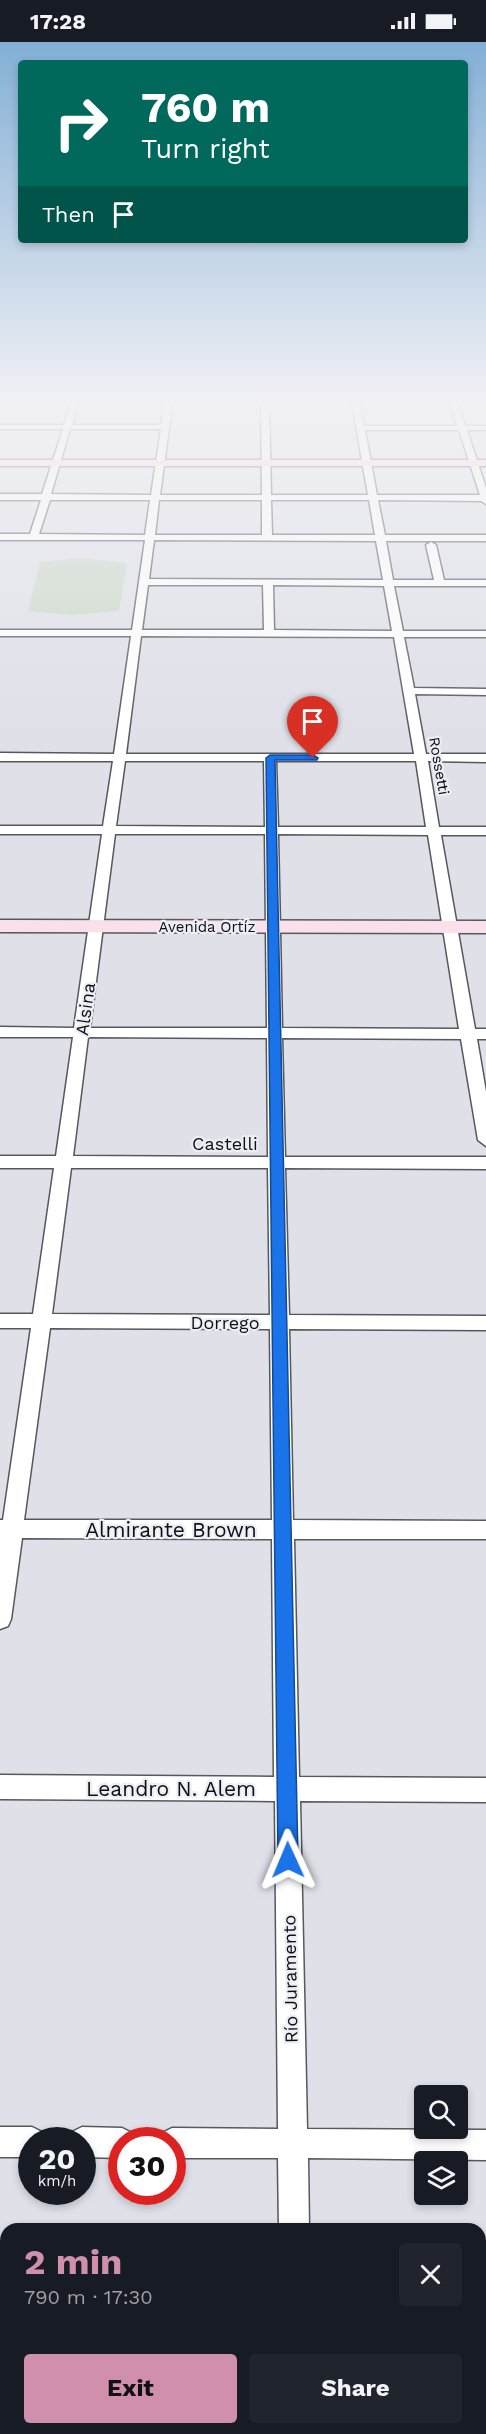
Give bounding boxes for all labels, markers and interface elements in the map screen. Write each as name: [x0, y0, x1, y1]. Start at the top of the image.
text: 17:28: [30, 9, 86, 34]
text: 760 m: [141, 83, 270, 132]
icon: right: [42, 84, 120, 162]
text: Turn right: [141, 133, 270, 165]
icon: arrive: [107, 198, 140, 231]
text: Then: [42, 202, 95, 227]
pin: [287, 696, 338, 758]
icon: arrive: [296, 705, 329, 738]
street label: Rossetti: [425, 736, 453, 796]
street label: Avenida Ortíz: [159, 918, 255, 936]
street label: Alsina: [71, 981, 99, 1037]
street label: Castelli: [192, 1133, 258, 1154]
street label: Dorrego: [191, 1312, 259, 1333]
street label: Almirante Brown: [85, 1517, 257, 1542]
street label: Leandro N. Alem: [86, 1776, 256, 1801]
position arrow: [256, 1828, 320, 1892]
street label: Río Juramento: [278, 1915, 302, 2043]
map controls: [414, 2085, 468, 2205]
button: search: [414, 2085, 468, 2139]
speed limit sign: 30: [108, 2127, 186, 2205]
text: 20: [38, 2141, 76, 2176]
button: layers: [414, 2151, 468, 2205]
text: km/h: [38, 2172, 76, 2190]
text: 2 min: [24, 2241, 122, 2283]
button: close: [399, 2243, 462, 2306]
text: 790 m · 17:30: [24, 2285, 153, 2309]
button: Exit: [24, 2354, 237, 2423]
button: Share: [249, 2354, 462, 2423]

